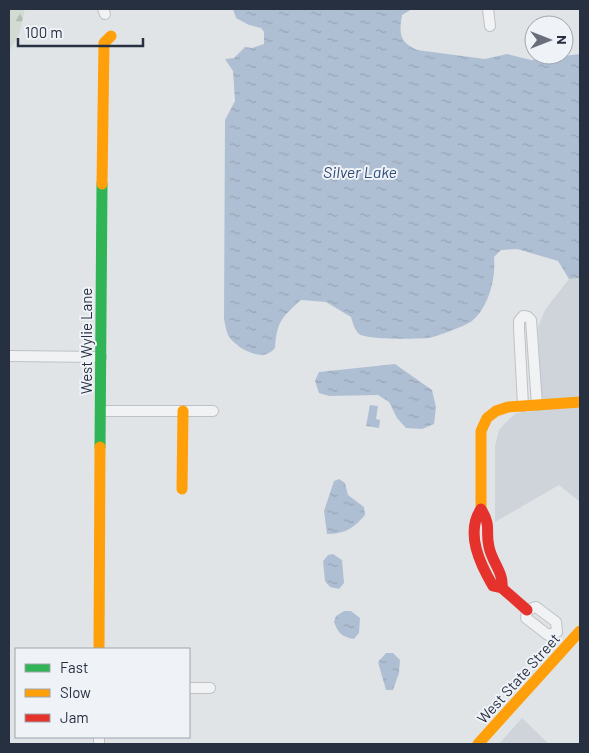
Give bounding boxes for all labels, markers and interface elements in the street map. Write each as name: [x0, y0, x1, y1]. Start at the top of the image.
scale bar: [18, 15, 142, 47]
north arrow: [524, 15, 574, 65]
text: 100 m: [25, 23, 63, 41]
text: N: [554, 35, 571, 45]
water label: Silver Lake: [323, 162, 397, 181]
street label: West Wylie Lane: [77, 288, 95, 394]
street label: West State Street: [473, 629, 563, 727]
legend: [15, 648, 190, 738]
text: Fast: [60, 658, 88, 676]
text: Slow: [60, 683, 91, 701]
text: Jam: [60, 708, 89, 726]

